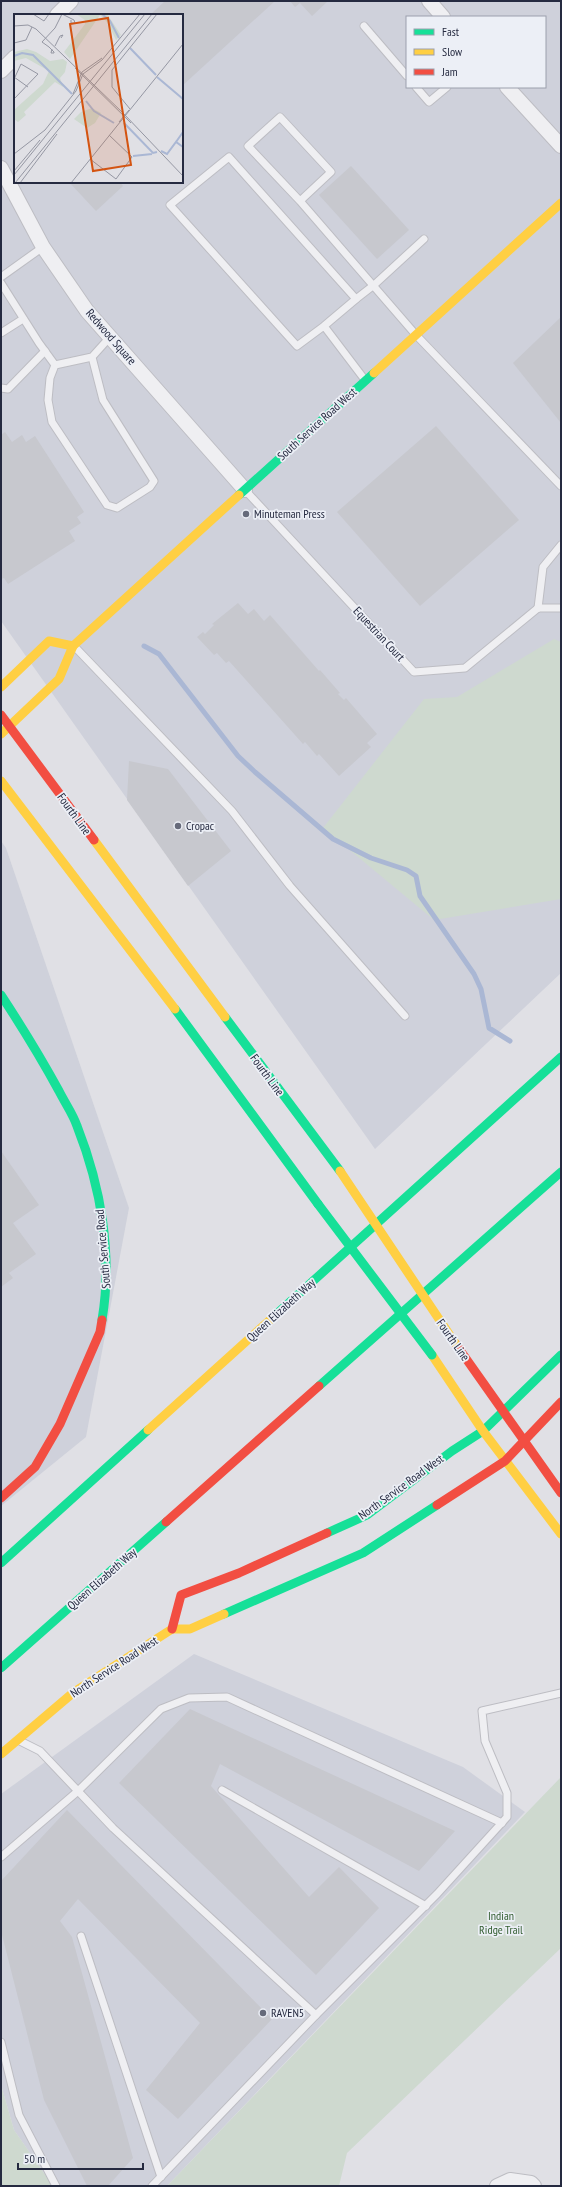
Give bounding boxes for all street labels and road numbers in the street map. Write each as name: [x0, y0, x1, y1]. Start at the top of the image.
street label: Redwood Square: [83, 306, 140, 368]
street label: South Service Road West: [274, 384, 360, 463]
street label: Equestrian Court: [350, 603, 409, 664]
street label: Fourth Line: [54, 790, 95, 838]
street label: Fourth Line: [247, 1051, 288, 1099]
street label: South Service Road: [92, 1209, 113, 1289]
street label: Queen Elizabeth Way: [243, 1275, 318, 1344]
street label: Fourth Line: [434, 1316, 473, 1364]
street label: North Service Road West: [355, 1450, 447, 1522]
street label: Queen Elizabeth Way: [64, 1544, 140, 1613]
street label: North Service Road West: [67, 1632, 161, 1700]

